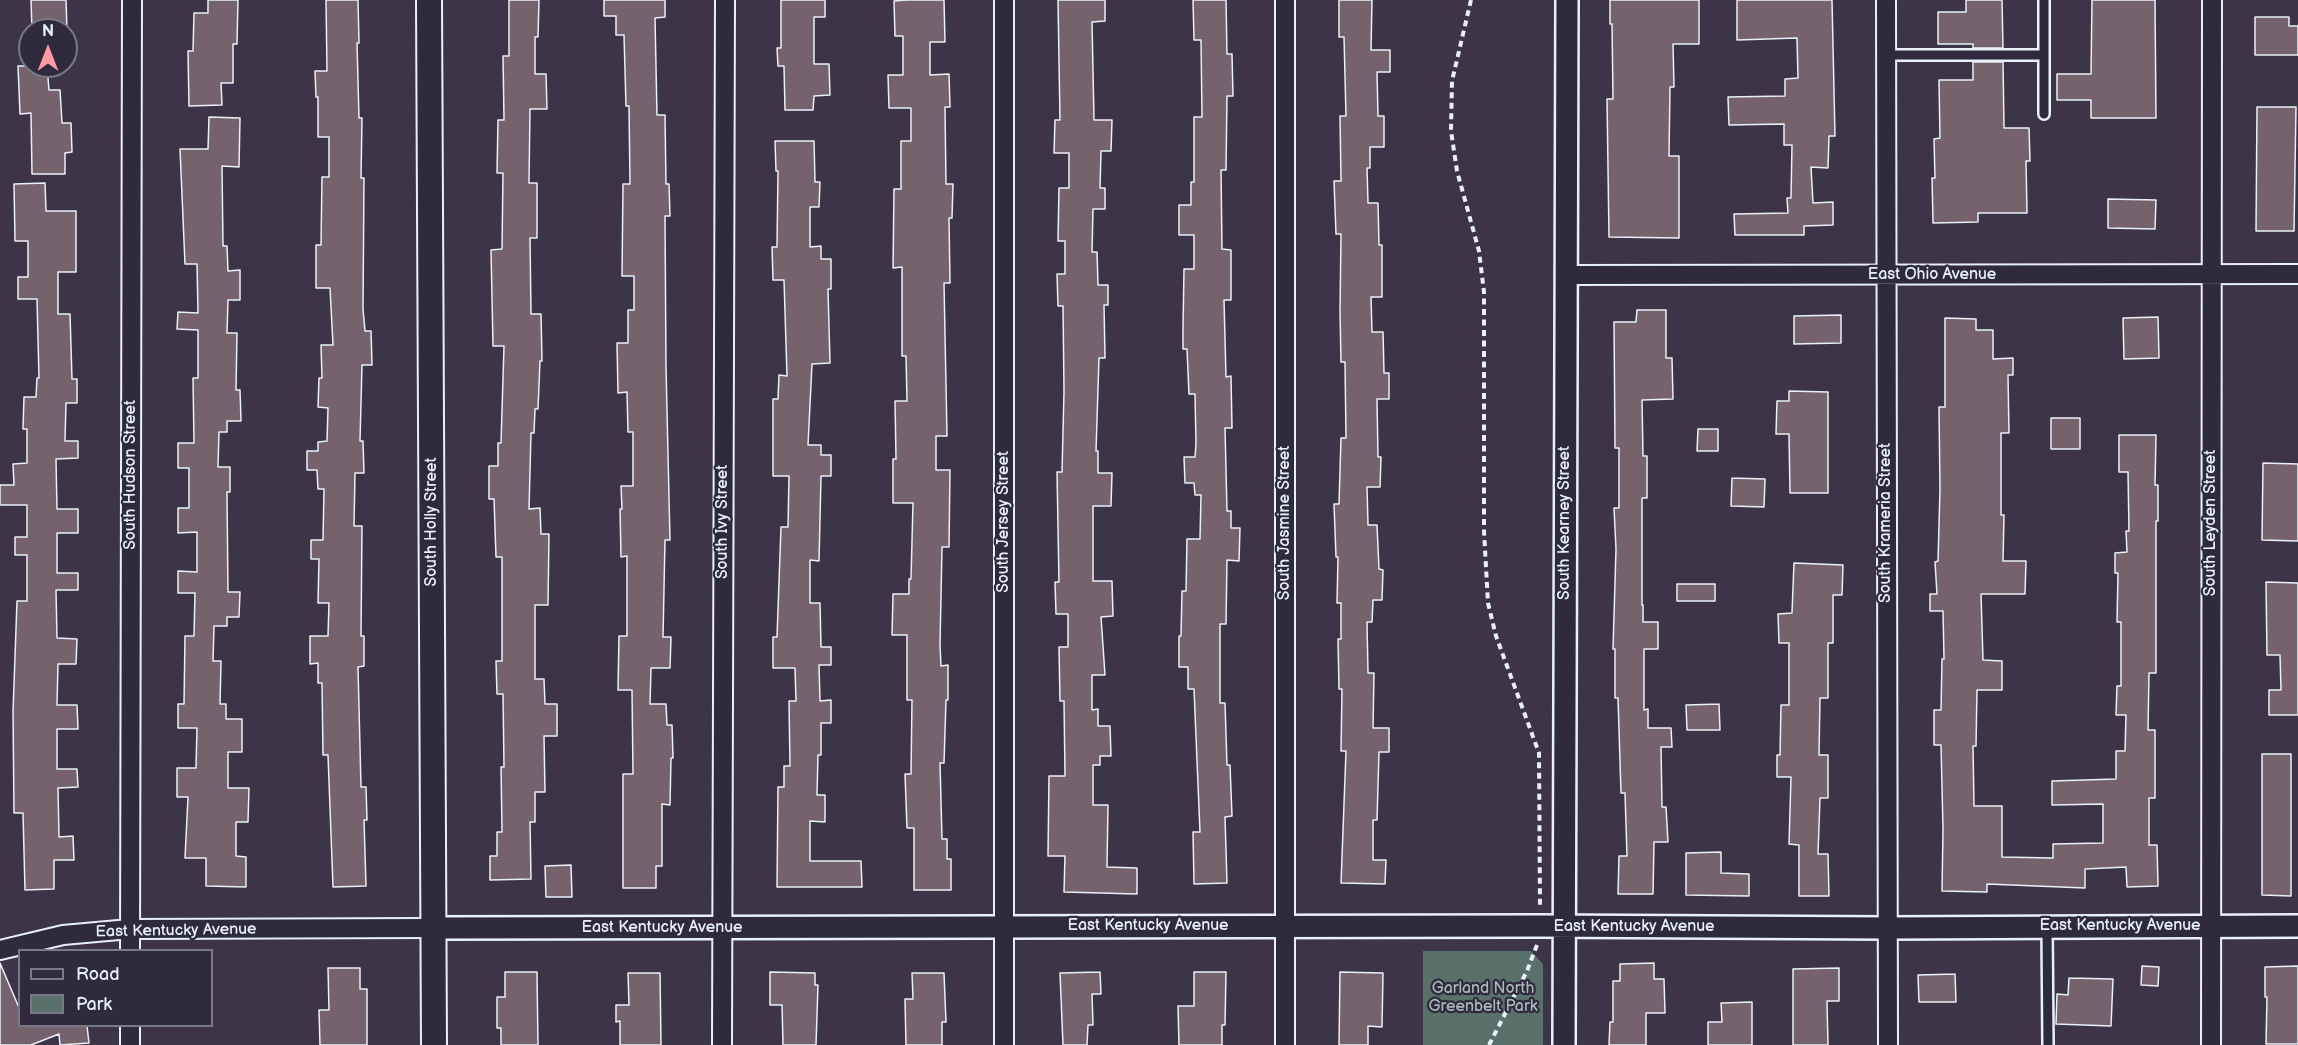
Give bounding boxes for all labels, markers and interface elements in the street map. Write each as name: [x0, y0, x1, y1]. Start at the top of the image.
north arrow: [18, 18, 78, 78]
text: N: [42, 22, 54, 41]
street label: East Ohio Avenue: [1868, 265, 1996, 285]
street label: South Hudson Street: [121, 400, 141, 550]
street label: South Krameria Street: [1876, 443, 1896, 603]
street label: South Jasmine Street: [1275, 446, 1295, 600]
street label: South Kearney Street: [1555, 446, 1575, 600]
street label: South Leyden Street: [2201, 450, 2221, 596]
street label: South Jersey Street: [994, 451, 1014, 593]
street label: South Holly Street: [422, 457, 442, 587]
street label: South Ivy Street: [713, 465, 733, 579]
street label: East Kentucky Avenue: [1067, 916, 1229, 936]
street label: East Kentucky Avenue: [2039, 916, 2201, 936]
street label: East Kentucky Avenue: [1553, 917, 1715, 937]
street label: East Kentucky Avenue: [581, 918, 743, 938]
street label: East Kentucky Avenue: [95, 920, 257, 942]
legend: [18, 949, 213, 1027]
text: Road: [76, 964, 120, 985]
park label: Garland North Greenbelt Park: [1429, 979, 1537, 1017]
text: Park: [76, 994, 112, 1015]

